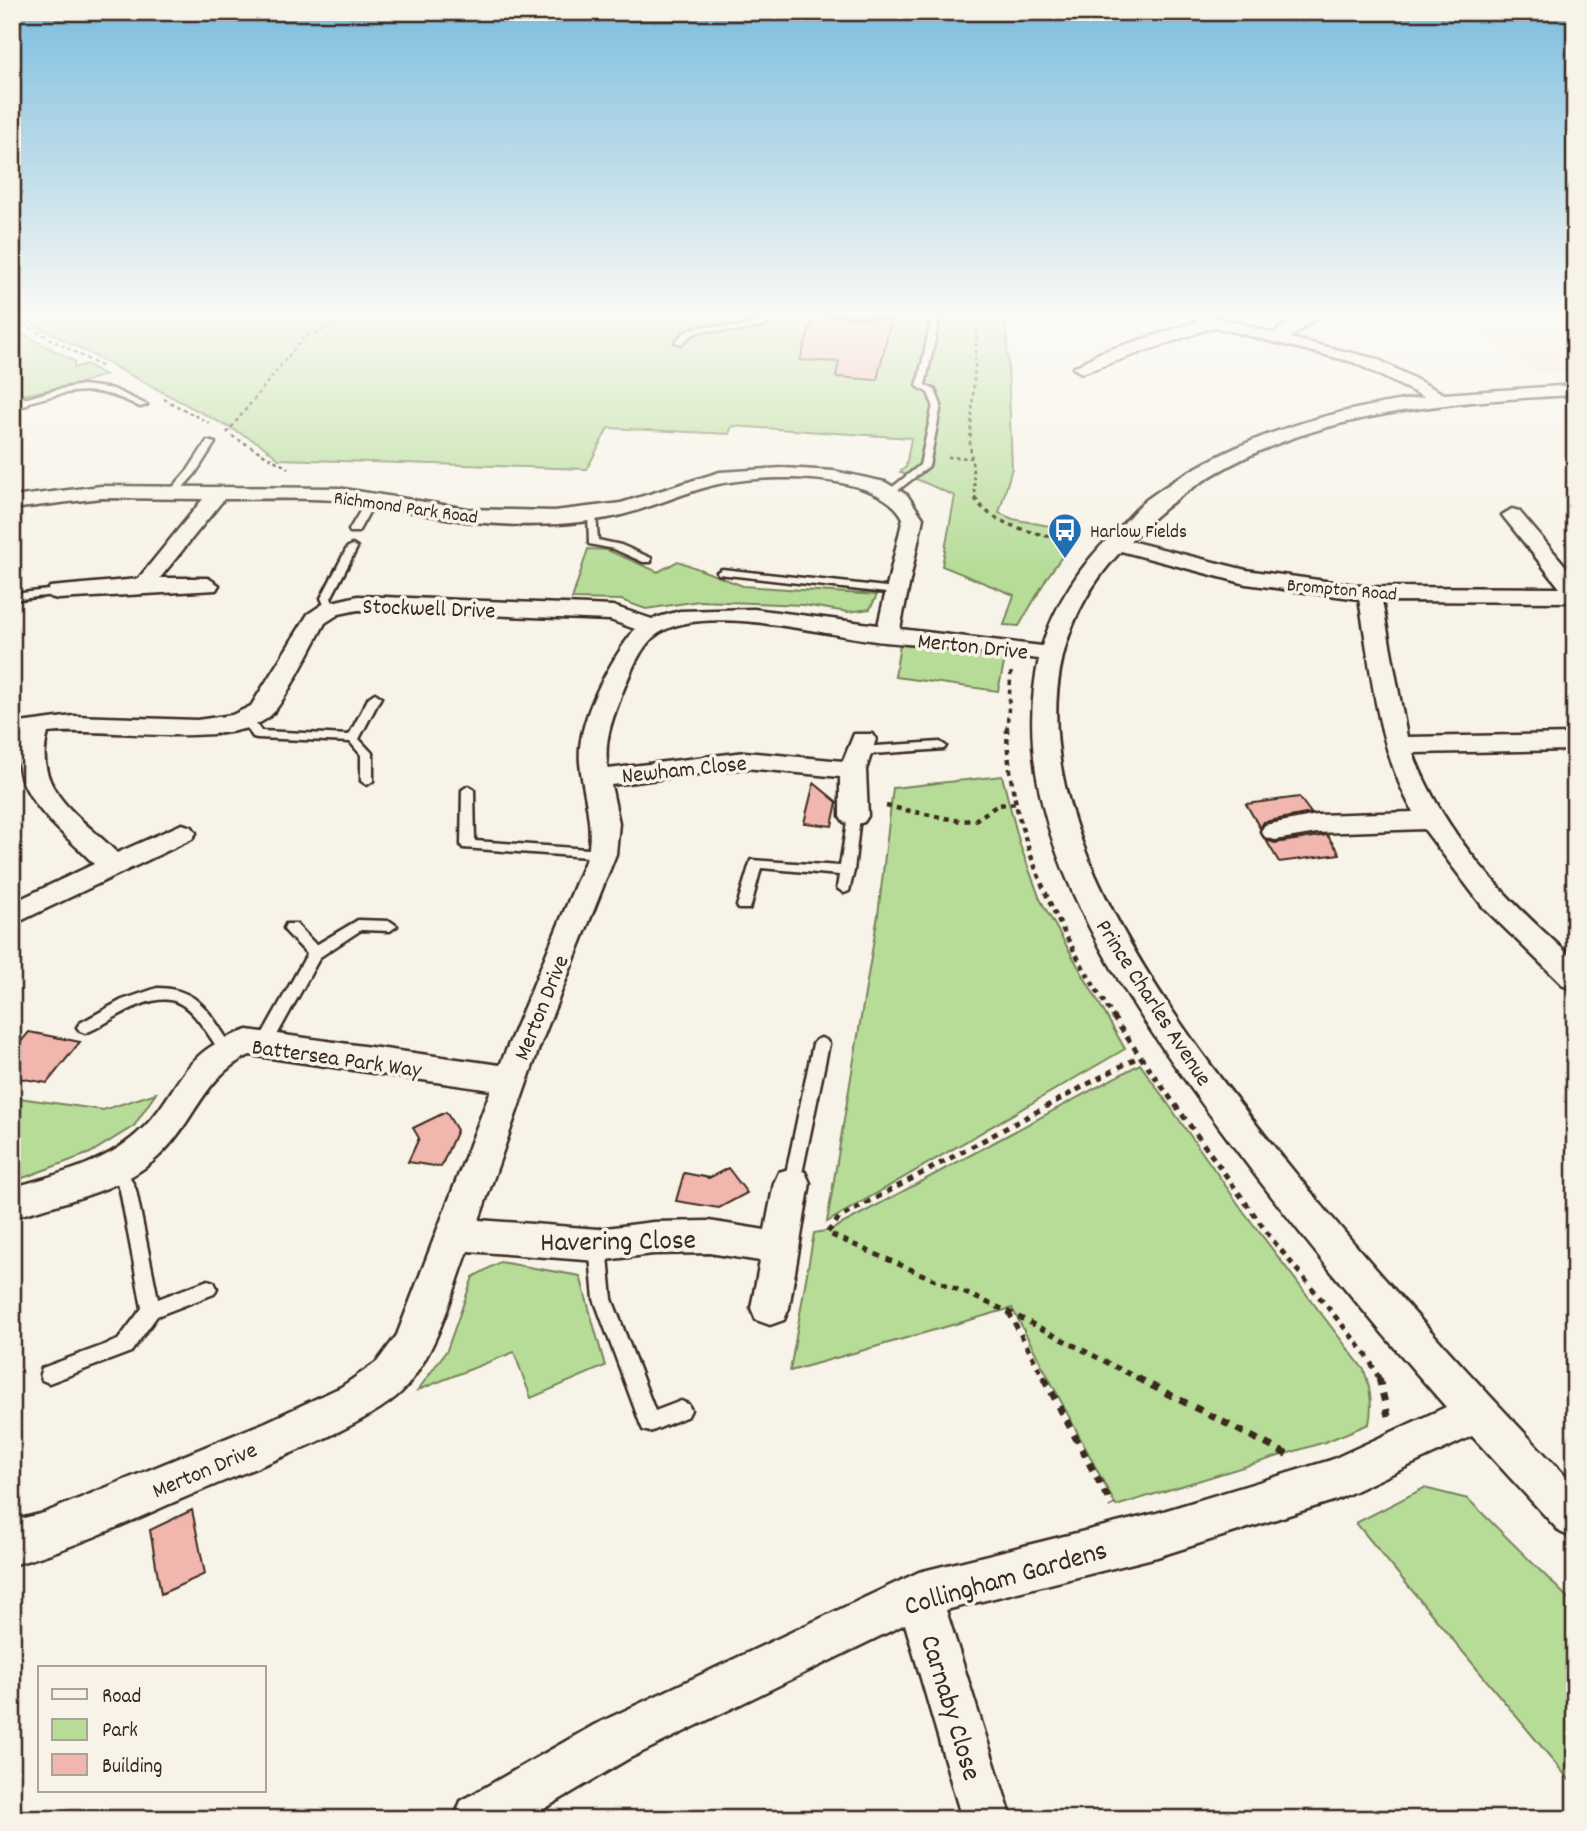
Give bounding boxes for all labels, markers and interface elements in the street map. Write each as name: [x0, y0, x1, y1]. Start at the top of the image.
street label: Richmond Park Road: [332, 486, 479, 533]
bus stop icon: Harlow Fields: [1046, 511, 1084, 560]
place label: Harlow Fields: [1090, 520, 1187, 547]
street label: Brompton Road: [1286, 573, 1398, 610]
street label: Stockwell Drive: [362, 592, 496, 629]
street label: Merton Drive: [916, 626, 1030, 671]
street label: Newham Close: [620, 749, 749, 794]
street label: Prince Charles Avenue: [1086, 914, 1218, 1094]
street label: Merton Drive: [507, 951, 579, 1066]
street label: Battersea Park Way: [250, 1032, 424, 1089]
street label: Havering Close: [540, 1223, 696, 1265]
street label: Merton Drive: [148, 1435, 263, 1509]
street label: Collingham Gardens: [900, 1533, 1113, 1629]
street label: Carnaby Close: [907, 1631, 989, 1786]
legend: [38, 1666, 266, 1792]
text: Road: [102, 1683, 141, 1713]
text: Park: [102, 1717, 138, 1747]
text: Building: [102, 1753, 162, 1783]

